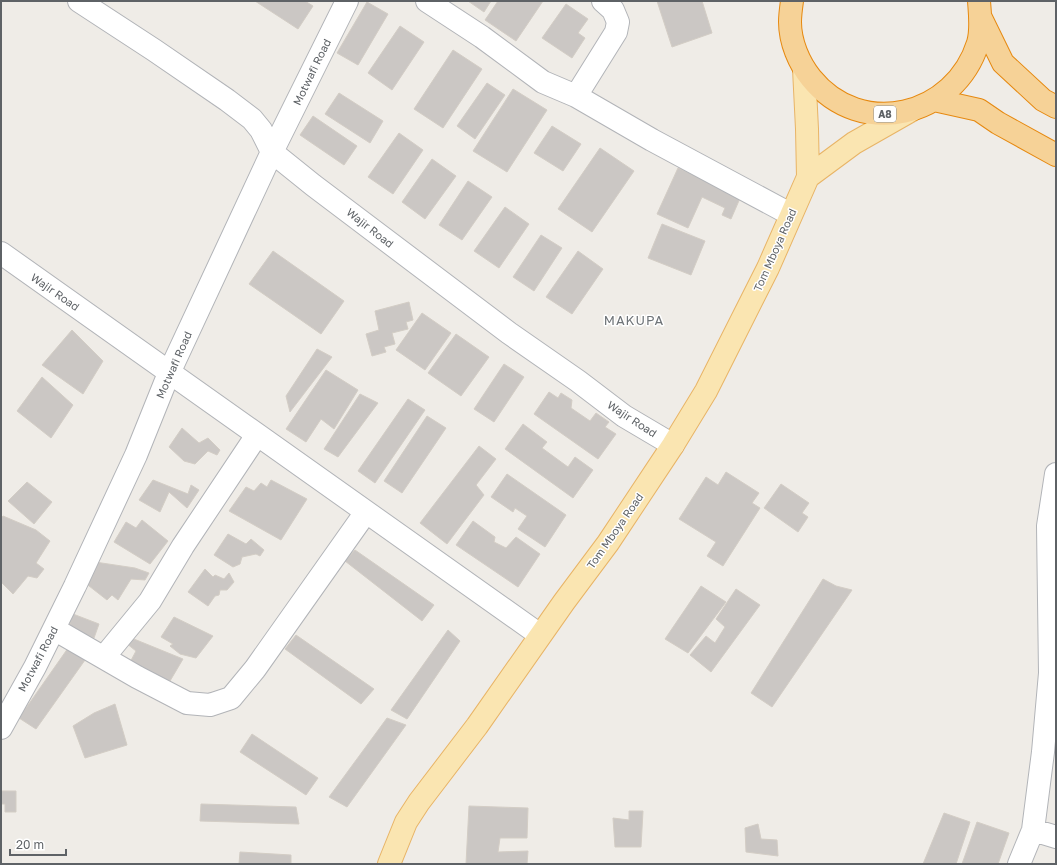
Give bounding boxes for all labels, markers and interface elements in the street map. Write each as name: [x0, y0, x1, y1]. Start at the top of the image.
street label: Motwafi Road: [290, 37, 333, 107]
road number: A8: [874, 106, 896, 122]
street label: Wajir Road: [344, 205, 396, 250]
street label: Tom Mboya Road: [750, 206, 799, 293]
street label: Wajir Road: [29, 270, 82, 313]
district label: MAKUPA: [604, 312, 664, 328]
street label: Motwafi Road: [153, 329, 194, 400]
street label: Wajir Road: [605, 398, 659, 439]
street label: Tom Mboya Road: [584, 490, 646, 571]
street label: Motwafi Road: [15, 624, 60, 694]
scale bar: [10, 831, 66, 857]
text: 20 m: [16, 837, 44, 852]

